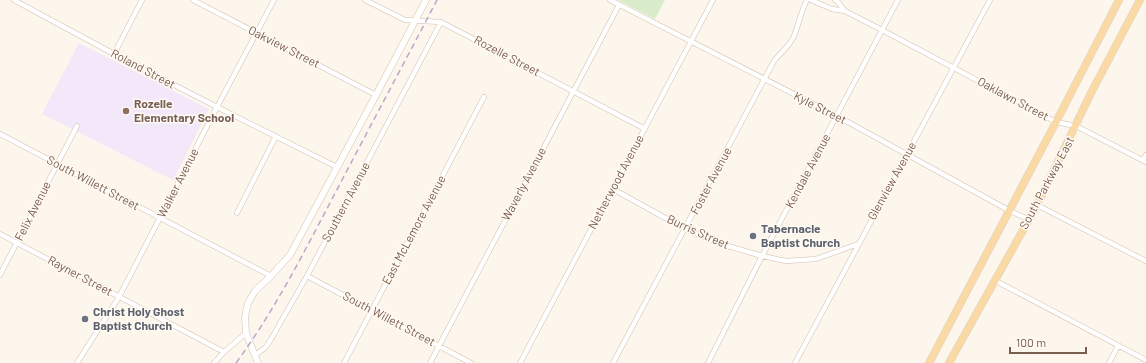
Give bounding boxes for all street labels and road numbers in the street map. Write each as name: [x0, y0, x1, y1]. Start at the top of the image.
street label: Oakview Street: [246, 22, 323, 70]
street label: Rozelle Street: [472, 32, 543, 78]
street label: Roland Street: [109, 45, 178, 91]
street label: Oaklawn Street: [975, 73, 1051, 123]
street label: Kyle Street: [792, 88, 849, 126]
street label: Kendale Avenue: [782, 131, 833, 210]
street label: Netherwood Avenue: [584, 132, 646, 231]
street label: South Parkway East: [1016, 134, 1076, 231]
street label: Glenview Avenue: [864, 139, 918, 222]
street label: Waverly Avenue: [498, 144, 548, 223]
street label: Foster Avenue: [687, 145, 734, 217]
street label: Walker Avenue: [154, 146, 201, 220]
street label: South Willett Street: [45, 152, 142, 212]
street label: Southern Avenue: [318, 159, 372, 244]
street label: East McLemore Avenue: [378, 173, 448, 286]
street label: Felix Avenue: [11, 178, 53, 243]
street label: Burris Street: [665, 211, 732, 251]
street label: Rayner Street: [46, 252, 115, 298]
street label: South Willett Street: [341, 288, 438, 348]

